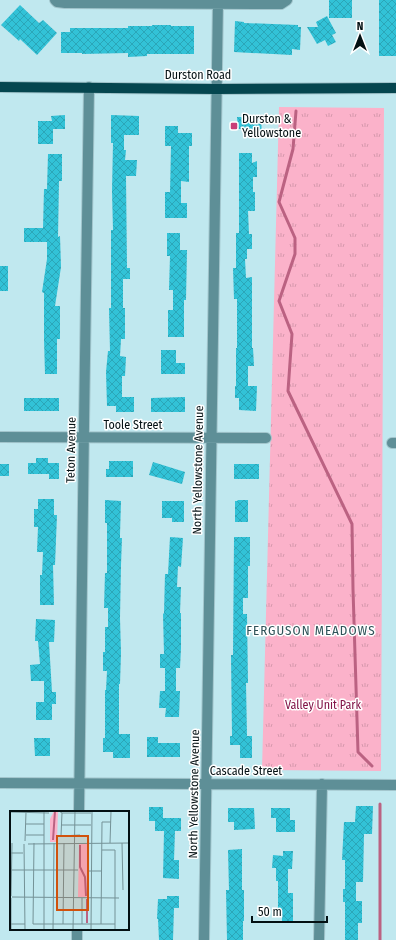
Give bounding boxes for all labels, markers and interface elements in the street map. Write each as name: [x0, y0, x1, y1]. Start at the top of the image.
north arrow: [340, 16, 380, 56]
text: N: [357, 20, 363, 33]
street label: Durston Road: [165, 68, 231, 82]
place label: Durston & Yellowstone: [242, 112, 301, 140]
marker: Durston & Yellowstone: [229, 121, 239, 131]
street label: North Yellowstone Avenue: [190, 405, 206, 535]
street label: Teton Avenue: [63, 417, 79, 483]
street label: Toole Street: [104, 418, 163, 432]
district label: FERGUSON MEADOWS: [246, 623, 376, 638]
park label: Valley Unit Park: [285, 698, 361, 712]
street label: North Yellowstone Avenue: [186, 729, 202, 859]
street label: Cascade Street: [210, 764, 282, 778]
inset map: [10, 811, 129, 930]
scale bar: [252, 898, 327, 924]
text: 50 m: [258, 905, 282, 919]

